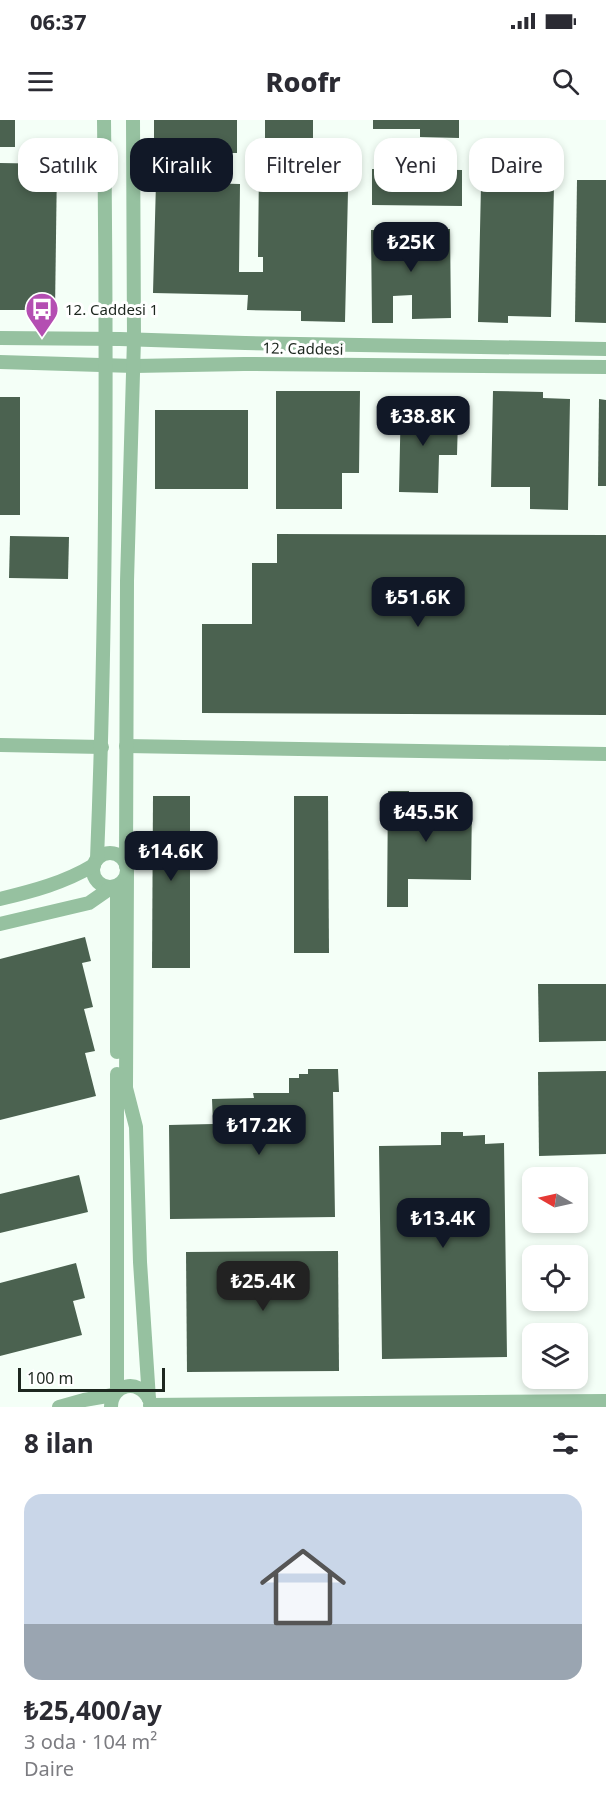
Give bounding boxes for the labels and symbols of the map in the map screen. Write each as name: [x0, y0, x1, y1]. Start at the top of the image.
pin: ₺25K: [375, 222, 447, 273]
bus stop icon: 12. Caddesi 1: [24, 291, 60, 338]
place label: 12. Caddesi 1: [65, 299, 158, 319]
street label: 12. Caddesi: [262, 337, 344, 359]
pin: ₺38.8K: [374, 396, 472, 447]
pin: ₺51.6K: [369, 577, 467, 628]
pin: ₺45.5K: [377, 792, 475, 843]
pin: ₺14.6K: [122, 831, 220, 882]
pin: ₺17.2K: [210, 1105, 308, 1156]
north arrow: [522, 1167, 588, 1233]
pin: ₺13.4K: [394, 1198, 492, 1249]
pin: ₺25.4K: [214, 1261, 312, 1312]
scale bar: [18, 1365, 165, 1392]

